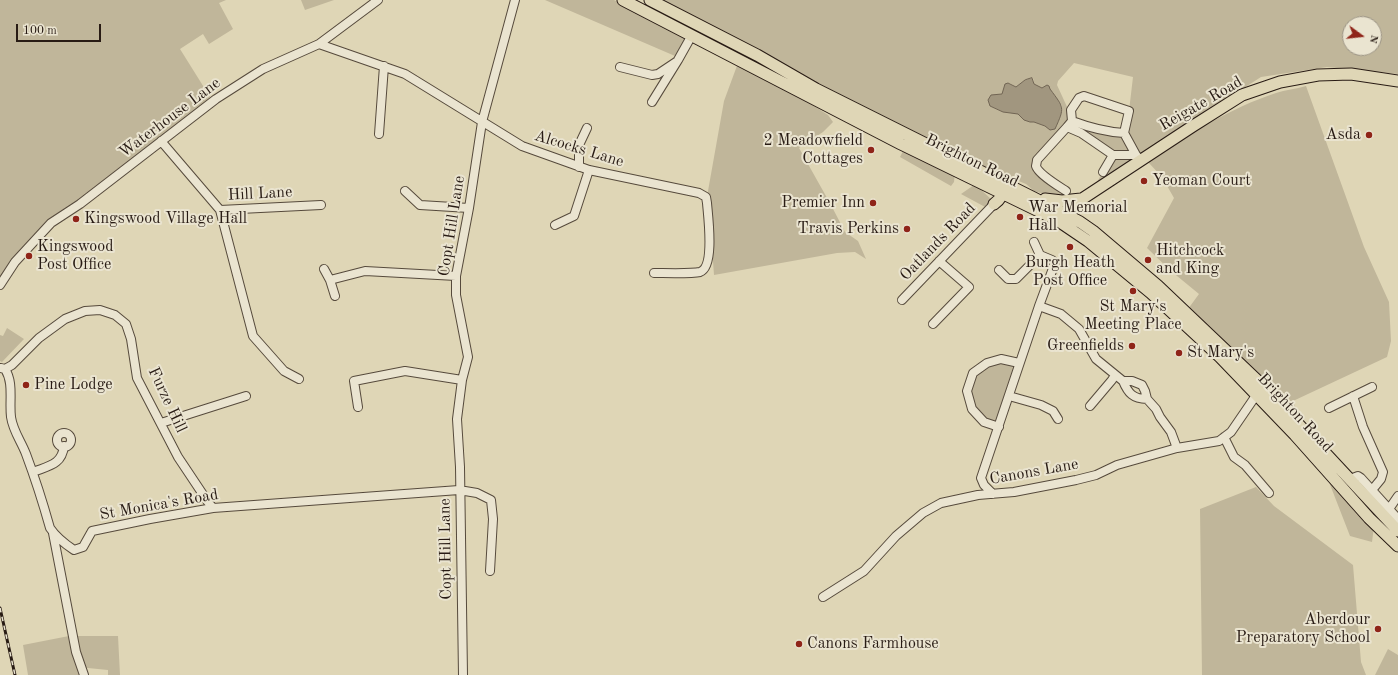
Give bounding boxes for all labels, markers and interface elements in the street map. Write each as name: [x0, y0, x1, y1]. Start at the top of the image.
scale bar: [18, 16, 103, 42]
north arrow: [1342, 16, 1382, 56]
text: 100 m: [23, 25, 57, 37]
text: N: [1367, 33, 1380, 44]
street label: Reigate Road: [1156, 72, 1246, 136]
street label: Waterhouse Lane: [116, 74, 224, 162]
place label: Asda: [1326, 125, 1361, 145]
street label: Alcocks Lane: [532, 126, 626, 172]
street label: Brighton Road: [922, 130, 1022, 192]
marker: Asda: [1364, 130, 1374, 140]
place label: 2 Meadowfield Cottages: [764, 131, 863, 169]
marker: 2 Meadowfield Cottages: [866, 145, 876, 155]
place label: Yeoman Court: [1152, 171, 1251, 191]
street label: Copt Hill Lane: [435, 174, 469, 278]
marker: Yeoman Court: [1139, 176, 1149, 186]
street label: Hill Lane: [227, 183, 293, 205]
place label: Premier Inn: [781, 193, 865, 213]
marker: Premier Inn: [868, 198, 878, 208]
place label: War Memorial Hall: [1028, 198, 1127, 236]
street label: Oatlands Road: [896, 199, 980, 285]
place label: Kingswood Village Hall: [84, 209, 247, 229]
marker: War Memorial Hall: [1015, 212, 1025, 222]
marker: Kingswood Village Hall: [71, 214, 81, 224]
place label: Travis Perkins: [797, 219, 899, 239]
marker: Travis Perkins: [902, 224, 912, 234]
place label: Kingswood Post Office: [37, 237, 114, 275]
place label: Hitchcock and King: [1156, 241, 1224, 279]
marker: Burgh Heath Post Office: [1065, 242, 1075, 252]
marker: Kingswood Post Office: [24, 251, 34, 261]
place label: Burgh Heath Post Office: [1025, 253, 1115, 291]
marker: Hitchcock and King: [1143, 255, 1153, 265]
marker: St Mary's Meeting Place: [1128, 286, 1138, 296]
place label: St Mary's Meeting Place: [1084, 297, 1182, 335]
place label: Greenfields: [1047, 336, 1124, 356]
marker: Greenfields: [1127, 341, 1137, 351]
place label: St Mary's: [1187, 343, 1254, 363]
marker: St Mary's: [1174, 348, 1184, 358]
street label: Furze Hill: [143, 364, 191, 436]
street label: Brighton Road: [1253, 369, 1337, 457]
place label: Pine Lodge: [34, 375, 113, 395]
marker: Pine Lodge: [21, 380, 31, 390]
street label: Canons Lane: [988, 455, 1080, 489]
street label: St Monica's Road: [98, 485, 220, 525]
street label: Copt Hill Lane: [436, 498, 456, 600]
place label: Aberdour Preparatory School: [1236, 610, 1370, 648]
marker: Aberdour Preparatory School: [1373, 624, 1383, 634]
place label: Canons Farmhouse: [807, 634, 939, 654]
marker: Canons Farmhouse: [794, 639, 804, 649]

